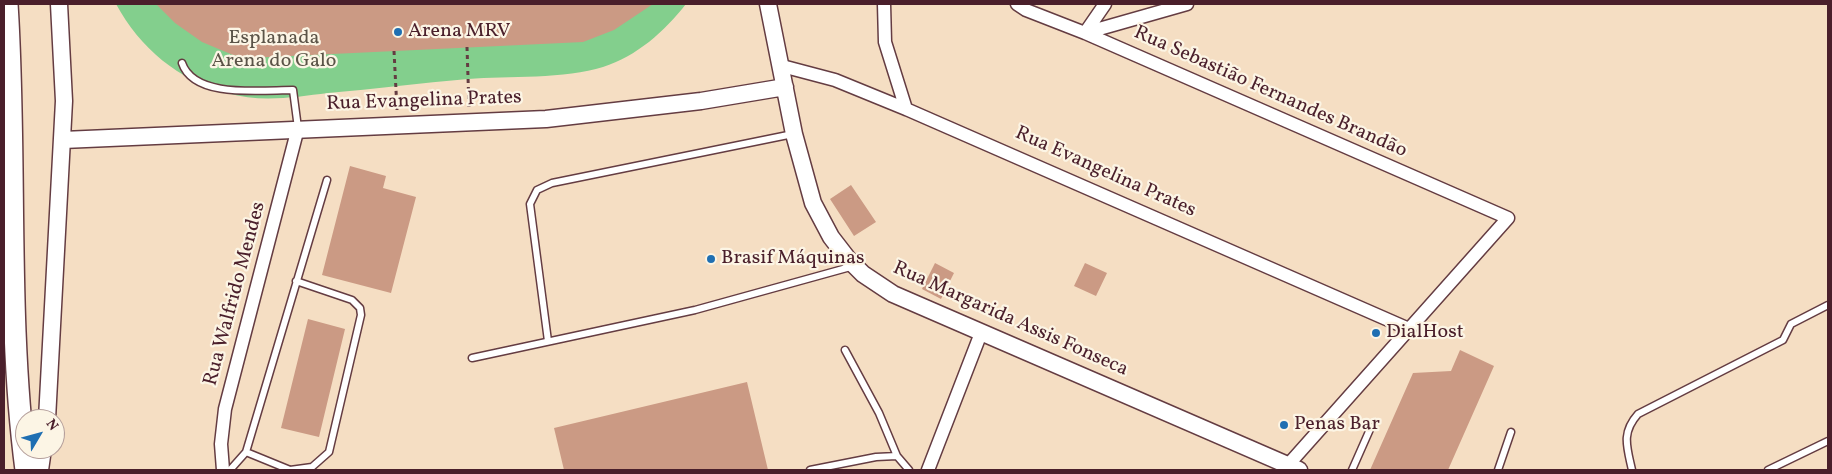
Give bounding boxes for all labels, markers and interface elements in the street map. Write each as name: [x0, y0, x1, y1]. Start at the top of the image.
place label: Arena MRV: [408, 20, 510, 44]
street label: Rua Sebastião Fernandes Brandão: [1130, 22, 1410, 164]
marker: Arena MRV: [392, 26, 404, 38]
park label: Esplanada Arena do Galo: [212, 27, 336, 74]
street label: Rua Evangelina Prates: [326, 87, 522, 117]
street label: Rua Evangelina Prates: [1011, 122, 1199, 224]
street label: Rua Walfrido Mendes: [200, 199, 272, 389]
place label: Brasif Máquinas: [721, 247, 864, 271]
marker: Brasif Máquinas: [705, 253, 717, 265]
street label: Rua Margarida Assis Fonseca: [889, 257, 1131, 383]
place label: DialHost: [1386, 321, 1464, 345]
marker: DialHost: [1370, 327, 1382, 339]
north arrow: [15, 409, 65, 459]
place label: Penas Bar: [1294, 413, 1380, 437]
text: N: [41, 415, 62, 435]
marker: Penas Bar: [1278, 419, 1290, 431]

